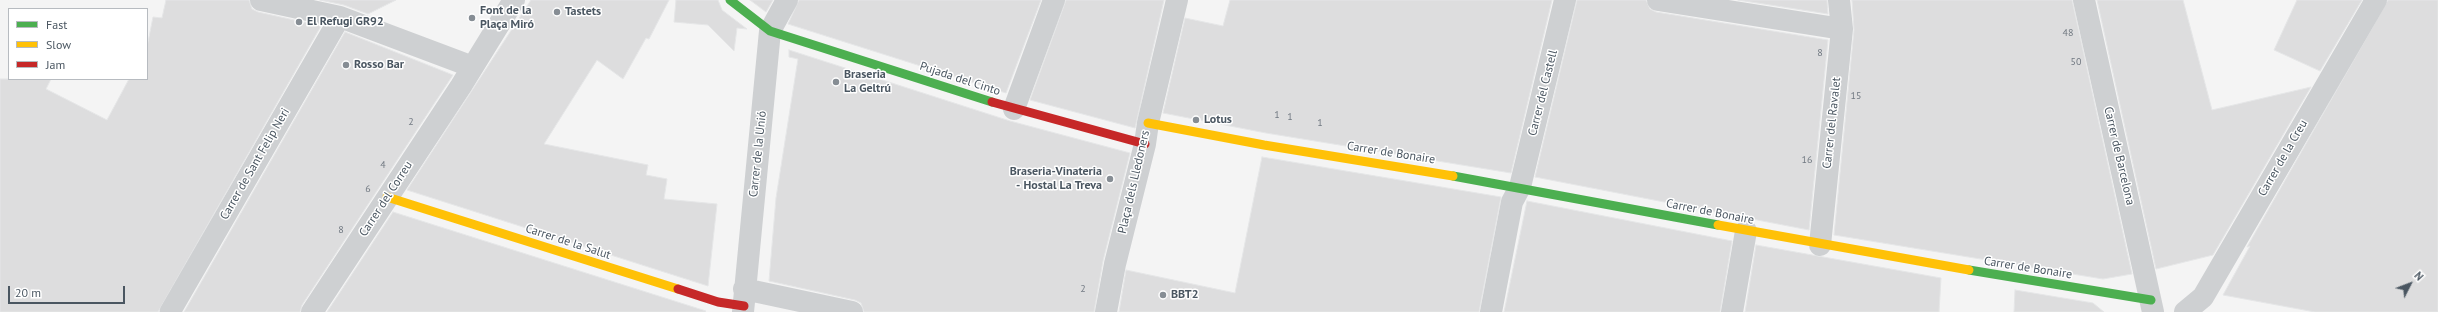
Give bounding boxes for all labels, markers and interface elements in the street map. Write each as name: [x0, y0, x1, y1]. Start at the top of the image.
place label: Font de la Plaça Miró: [480, 4, 534, 32]
place label: Tastets: [565, 5, 601, 19]
marker: Tastets: [552, 7, 562, 17]
legend: [8, 8, 148, 80]
marker: Font de la Plaça Miró: [467, 13, 477, 23]
place label: El Refugi GR92: [307, 15, 384, 29]
text: Fast: [46, 17, 67, 32]
marker: El Refugi GR92: [294, 17, 304, 27]
house number: 48: [2063, 27, 2073, 39]
text: Slow: [46, 37, 71, 52]
house number: 8: [1817, 47, 1823, 59]
street label: Carrer del Castell: [1525, 49, 1561, 137]
house number: 50: [2071, 56, 2081, 68]
text: Jam: [46, 57, 65, 72]
place label: Rosso Bar: [354, 58, 404, 72]
street label: Pujada del Cinto: [918, 59, 1002, 99]
marker: Rosso Bar: [341, 60, 351, 70]
place label: Braseria La Geltrú: [844, 68, 891, 96]
marker: Braseria La Geltrú: [831, 77, 841, 87]
street label: Carrer del Ravalet: [1820, 77, 1844, 169]
house number: 15: [1851, 90, 1861, 102]
street label: Carrer de Barcelona: [2101, 105, 2137, 207]
street label: Carrer de Sant Felip Neri: [217, 106, 293, 222]
house number: 1: [1274, 109, 1280, 121]
street label: Carrer de la Unió: [746, 110, 770, 198]
house number: 1: [1287, 111, 1293, 123]
place label: Lotus: [1204, 113, 1232, 127]
marker: Lotus: [1191, 115, 1201, 125]
house number: 2: [408, 116, 414, 128]
house number: 1: [1317, 117, 1323, 129]
street label: Carrer de la Creu: [2255, 117, 2311, 199]
street label: Plaça dels Lledoners: [1115, 129, 1153, 235]
street label: Carrer de Bonaire: [1346, 139, 1436, 167]
house number: 16: [1802, 154, 1812, 166]
street label: Carrer del Correu: [356, 159, 416, 239]
house number: 4: [380, 159, 386, 171]
place label: Braseria-Vinateria - Hostal La Treva: [1010, 165, 1102, 193]
marker: Braseria-Vinateria - Hostal La Treva: [1105, 174, 1115, 184]
house number: 6: [365, 183, 371, 195]
street label: Carrer de Bonaire: [1665, 196, 1755, 228]
street label: Carrer de la Salut: [523, 221, 613, 263]
house number: 8: [338, 224, 344, 236]
street label: Carrer de Bonaire: [1983, 254, 2073, 282]
north arrow: [2390, 264, 2430, 304]
text: N: [2411, 269, 2427, 283]
scale bar: [10, 278, 127, 304]
house number: 2: [1080, 283, 1086, 295]
text: 20 m: [15, 285, 41, 300]
place label: BBT2: [1171, 288, 1198, 302]
marker: BBT2: [1158, 290, 1168, 300]

